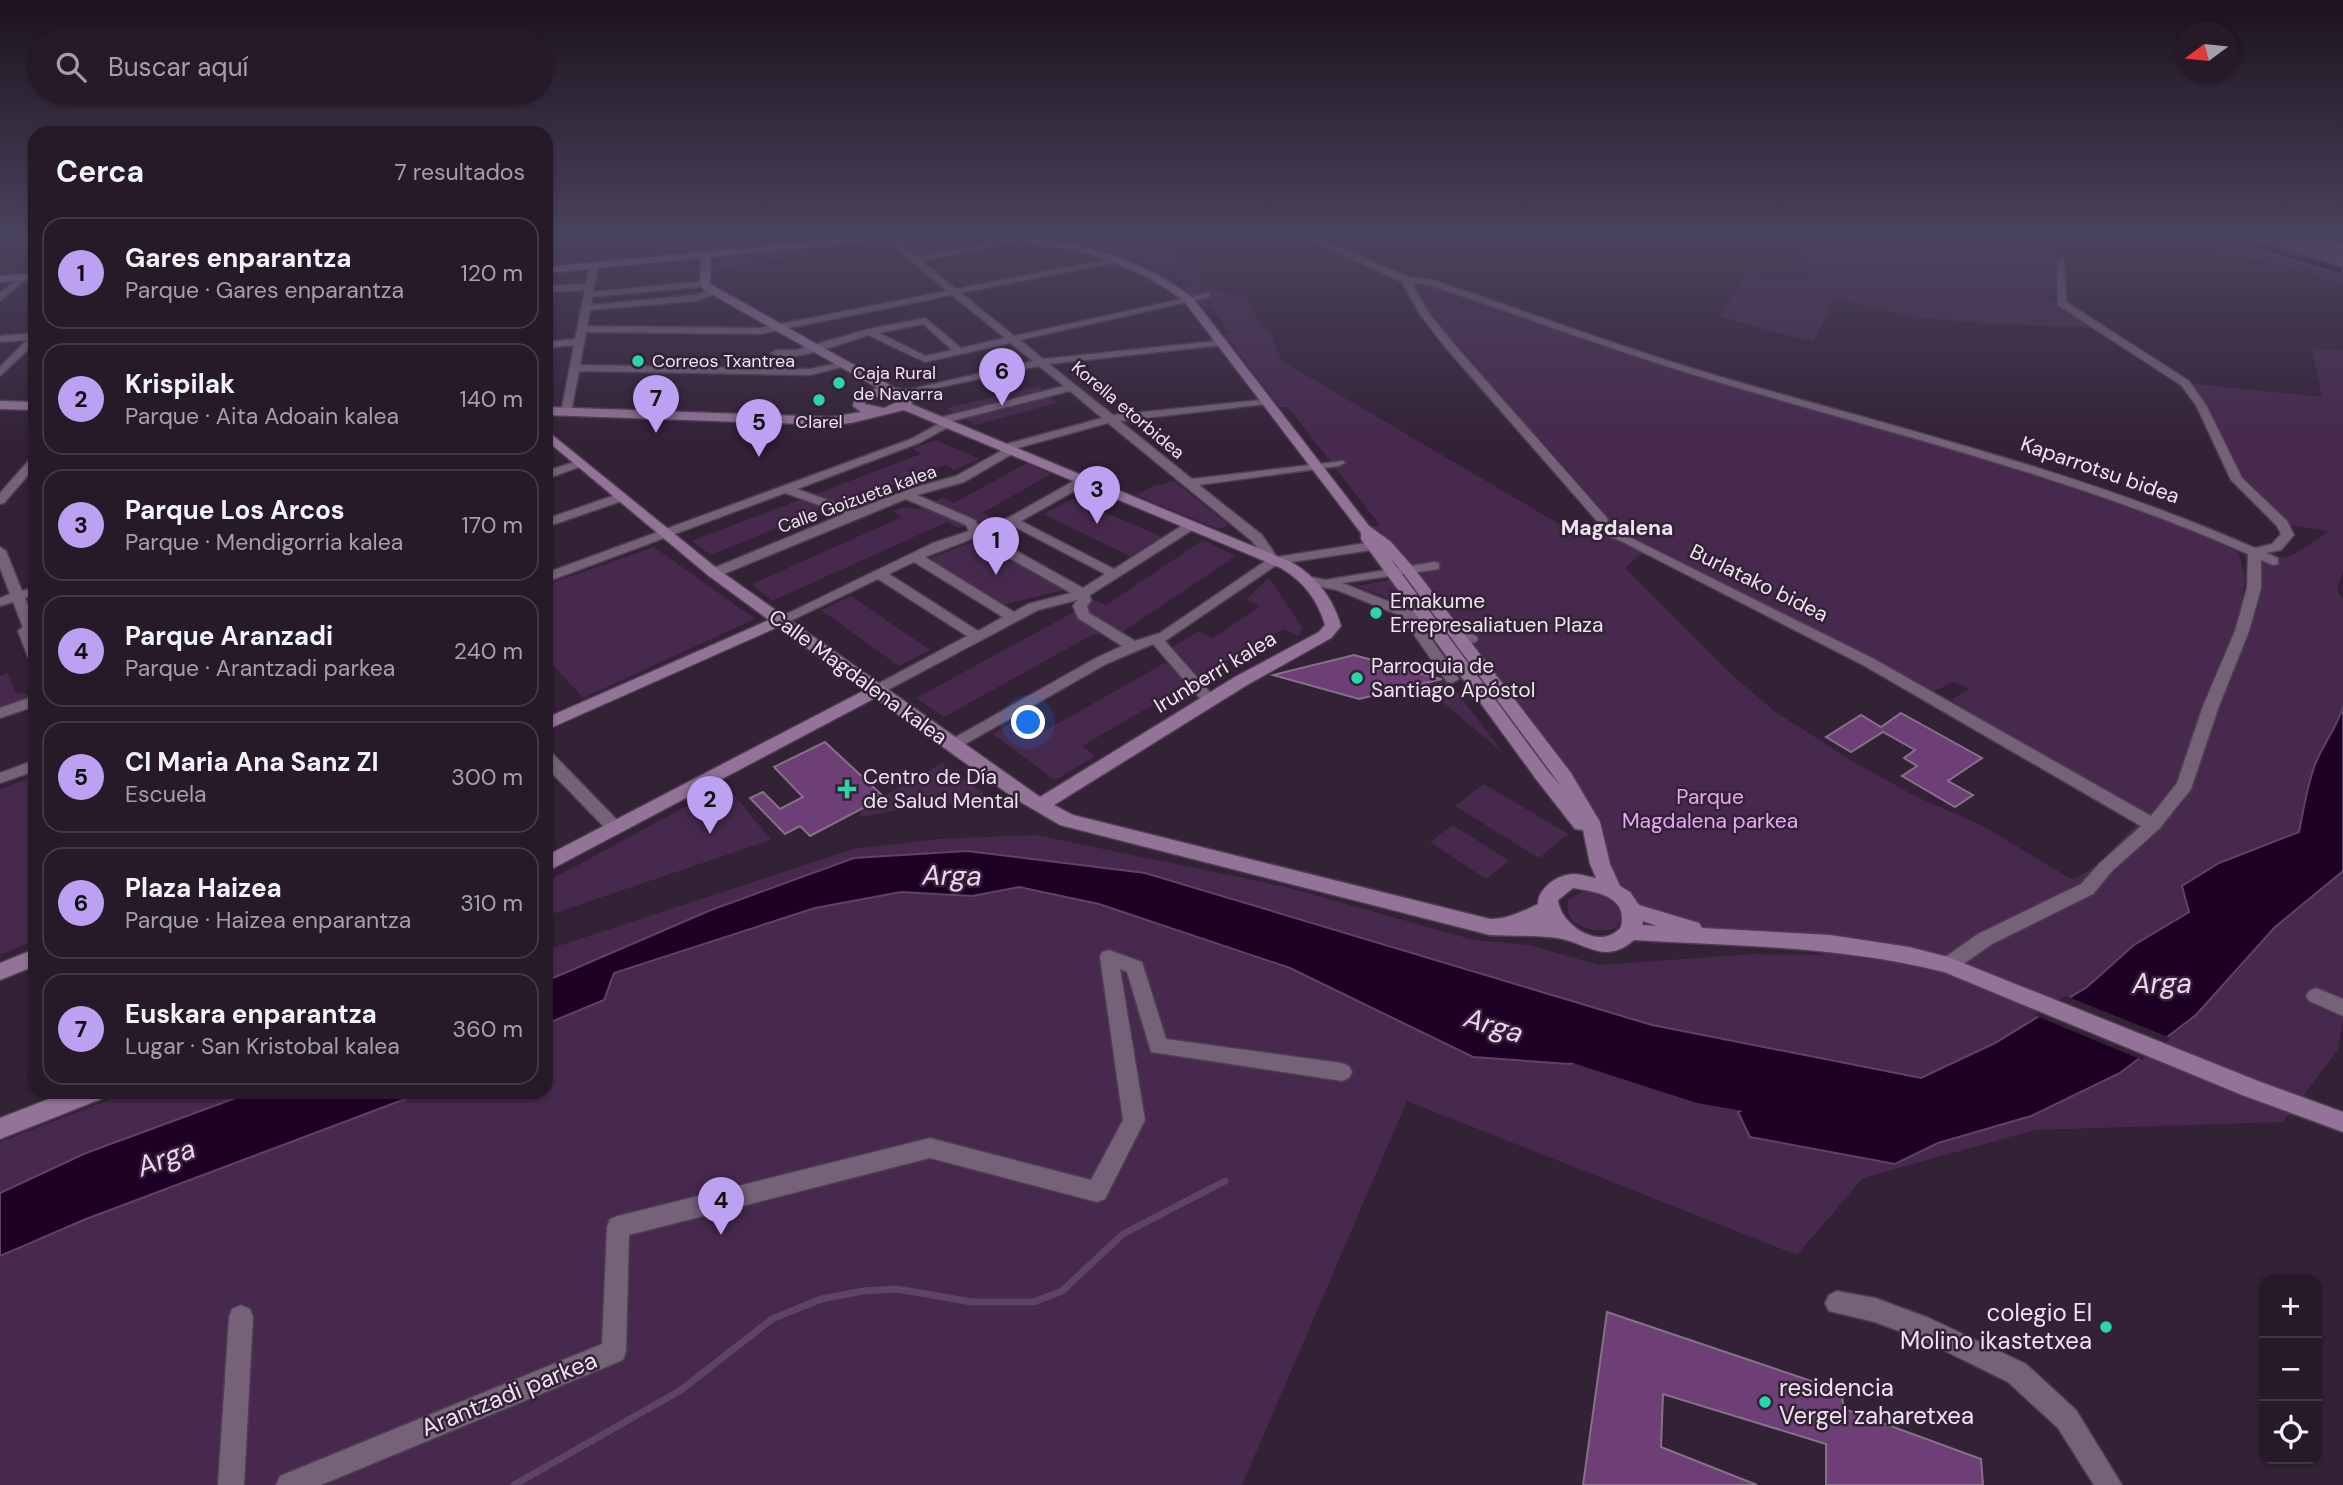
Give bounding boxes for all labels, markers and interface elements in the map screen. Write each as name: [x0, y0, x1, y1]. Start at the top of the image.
north arrow: [2175, 21, 2238, 84]
search box: [28, 28, 553, 105]
icon: search: [52, 48, 90, 86]
text: Buscar aquí: [108, 50, 248, 84]
text: Cerca: [56, 152, 144, 191]
text: 7 resultados: [394, 157, 525, 187]
text: Gares enparantza: [125, 241, 352, 275]
text: 1: [77, 258, 85, 288]
text: 120 m: [460, 258, 523, 288]
text: Parque · Gares enparantza: [125, 275, 404, 305]
pin: 6: [979, 348, 1025, 406]
place label: Correos Txantrea: [652, 349, 795, 373]
marker: Correos Txantrea: [630, 353, 646, 369]
street label: Korella etorbidea: [1066, 356, 1190, 464]
place label: Caja Rural de Navarra: [853, 361, 943, 406]
text: Krispilak: [125, 367, 235, 401]
pin: 7: [633, 375, 679, 433]
marker: Caja Rural de Navarra: [831, 375, 847, 391]
text: 2: [74, 384, 88, 414]
text: 140 m: [460, 384, 523, 414]
marker: Clarel: [811, 392, 827, 408]
pin: 5: [736, 399, 782, 457]
text: Parque · Aita Adoain kalea: [125, 401, 399, 431]
place label: Clarel: [795, 410, 843, 434]
street label: Kaparrotsu bidea: [2017, 430, 2183, 510]
street label: Calle Goizueta kalea: [774, 459, 940, 539]
pin: 3: [1074, 466, 1120, 524]
text: Parque Los Arcos: [125, 493, 345, 527]
text: 3: [74, 510, 88, 540]
text: 170 m: [462, 510, 523, 540]
district label: Magdalena: [1561, 514, 1673, 542]
pin: 1: [973, 517, 1019, 575]
text: Parque · Mendigorria kalea: [125, 527, 403, 557]
street label: Burlatako bidea: [1685, 537, 1833, 629]
place label: Emakume Errepresaliatuen Plaza: [1390, 587, 1603, 639]
street label: Calle Magdalena kalea: [763, 603, 953, 751]
marker: Emakume Errepresaliatuen Plaza: [1368, 605, 1384, 621]
text: Parque Aranzadi: [125, 619, 333, 653]
street label: Irunberri kalea: [1149, 624, 1281, 720]
text: 4: [74, 636, 88, 666]
text: 240 m: [454, 636, 523, 666]
place label: Parroquia de Santiago Apóstol: [1371, 652, 1535, 704]
text: Parque · Arantzadi parkea: [125, 653, 395, 683]
marker: Parroquia de Santiago Apóstol: [1349, 670, 1365, 686]
your location: [1011, 705, 1045, 739]
text: CI Maria Ana Sanz ZI: [125, 745, 378, 779]
text: 5: [74, 762, 88, 792]
text: 300 m: [451, 762, 523, 792]
place label: Centro de Día de Salud Mental: [863, 763, 1019, 815]
pin: 2: [687, 776, 733, 834]
text: Escuela: [125, 779, 207, 809]
marker: Centro de Día de Salud Mental: [837, 779, 857, 799]
park label: Parque Magdalena parkea: [1622, 783, 1798, 835]
water label: Arga: [921, 856, 982, 895]
text: Plaza Haizea: [125, 871, 282, 905]
text: 6: [74, 888, 88, 918]
text: 310 m: [460, 888, 523, 918]
text: Parque · Haizea enparantza: [125, 905, 411, 935]
water label: Arga: [2131, 965, 2192, 1002]
text: Euskara enparantza: [125, 997, 377, 1031]
water label: Arga: [1459, 999, 1528, 1052]
text: 7: [75, 1014, 87, 1044]
text: 360 m: [453, 1014, 523, 1044]
text: Lugar · San Kristobal kalea: [125, 1031, 400, 1061]
water label: Arga: [131, 1130, 201, 1185]
pin: 4: [698, 1177, 744, 1235]
map controls: [2259, 1275, 2322, 1464]
button: +: [2259, 1275, 2322, 1338]
place label: colegio El Molino ikastetxea: [1900, 1297, 2092, 1356]
marker: colegio El Molino ikastetxea: [2098, 1319, 2114, 1335]
button: −: [2259, 1338, 2322, 1401]
street label: Arantzadi parkea: [416, 1344, 601, 1443]
place label: residencia Vergel zaharetxea: [1779, 1372, 1974, 1431]
marker: residencia Vergel zaharetxea: [1757, 1394, 1773, 1410]
button: locate: [2259, 1401, 2322, 1464]

